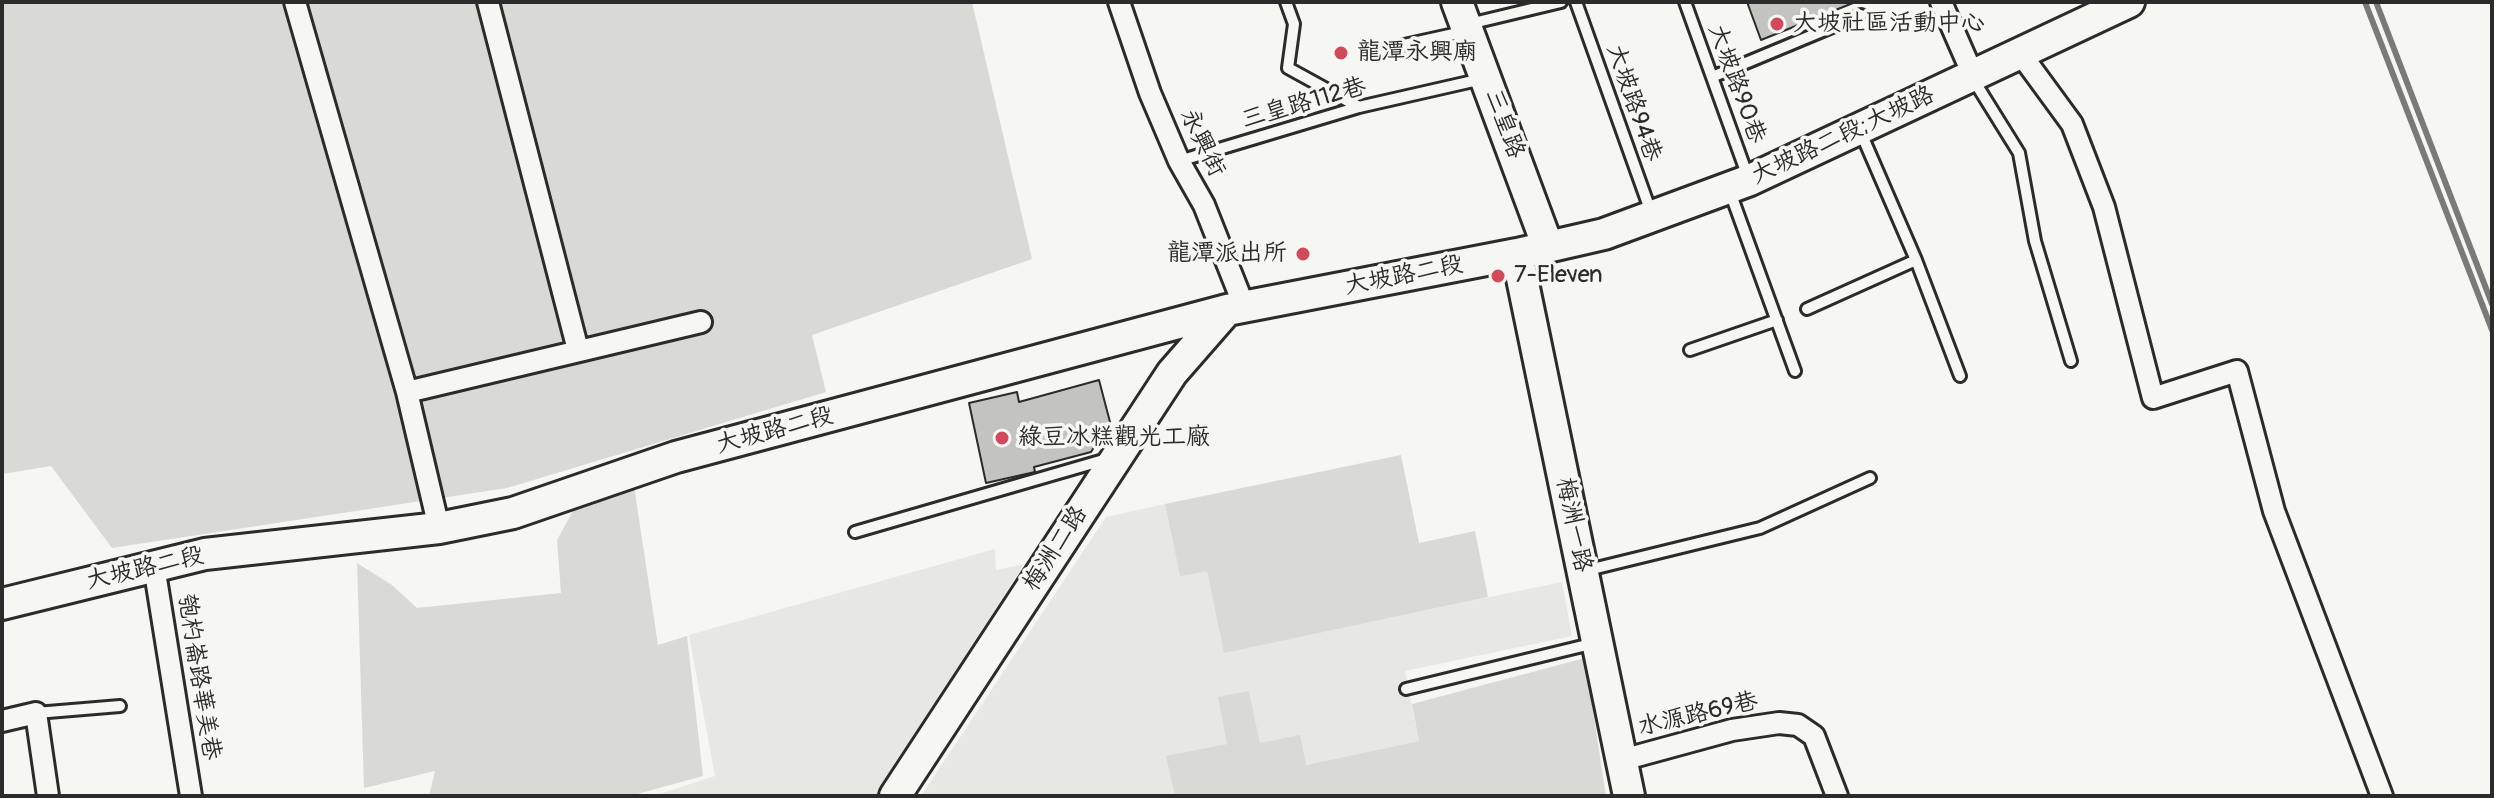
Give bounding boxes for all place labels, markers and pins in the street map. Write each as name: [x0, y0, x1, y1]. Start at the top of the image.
place label: 大坡社區活動中心: [1793, 10, 1985, 38]
marker: 大坡社區活動中心: [1768, 15, 1786, 33]
place label: 龍潭永興廟: [1357, 39, 1477, 67]
marker: 龍潭永興廟: [1332, 44, 1350, 62]
place label: 龍潭派出所: [1167, 240, 1287, 268]
marker: 龍潭派出所: [1294, 245, 1312, 263]
place label: 7-Eleven: [1514, 262, 1603, 290]
marker: 7-Eleven: [1489, 267, 1507, 285]
place label: 綠豆冰糕觀光工廠: [1018, 424, 1210, 452]
marker: 綠豆冰糕觀光工廠: [993, 429, 1011, 447]

